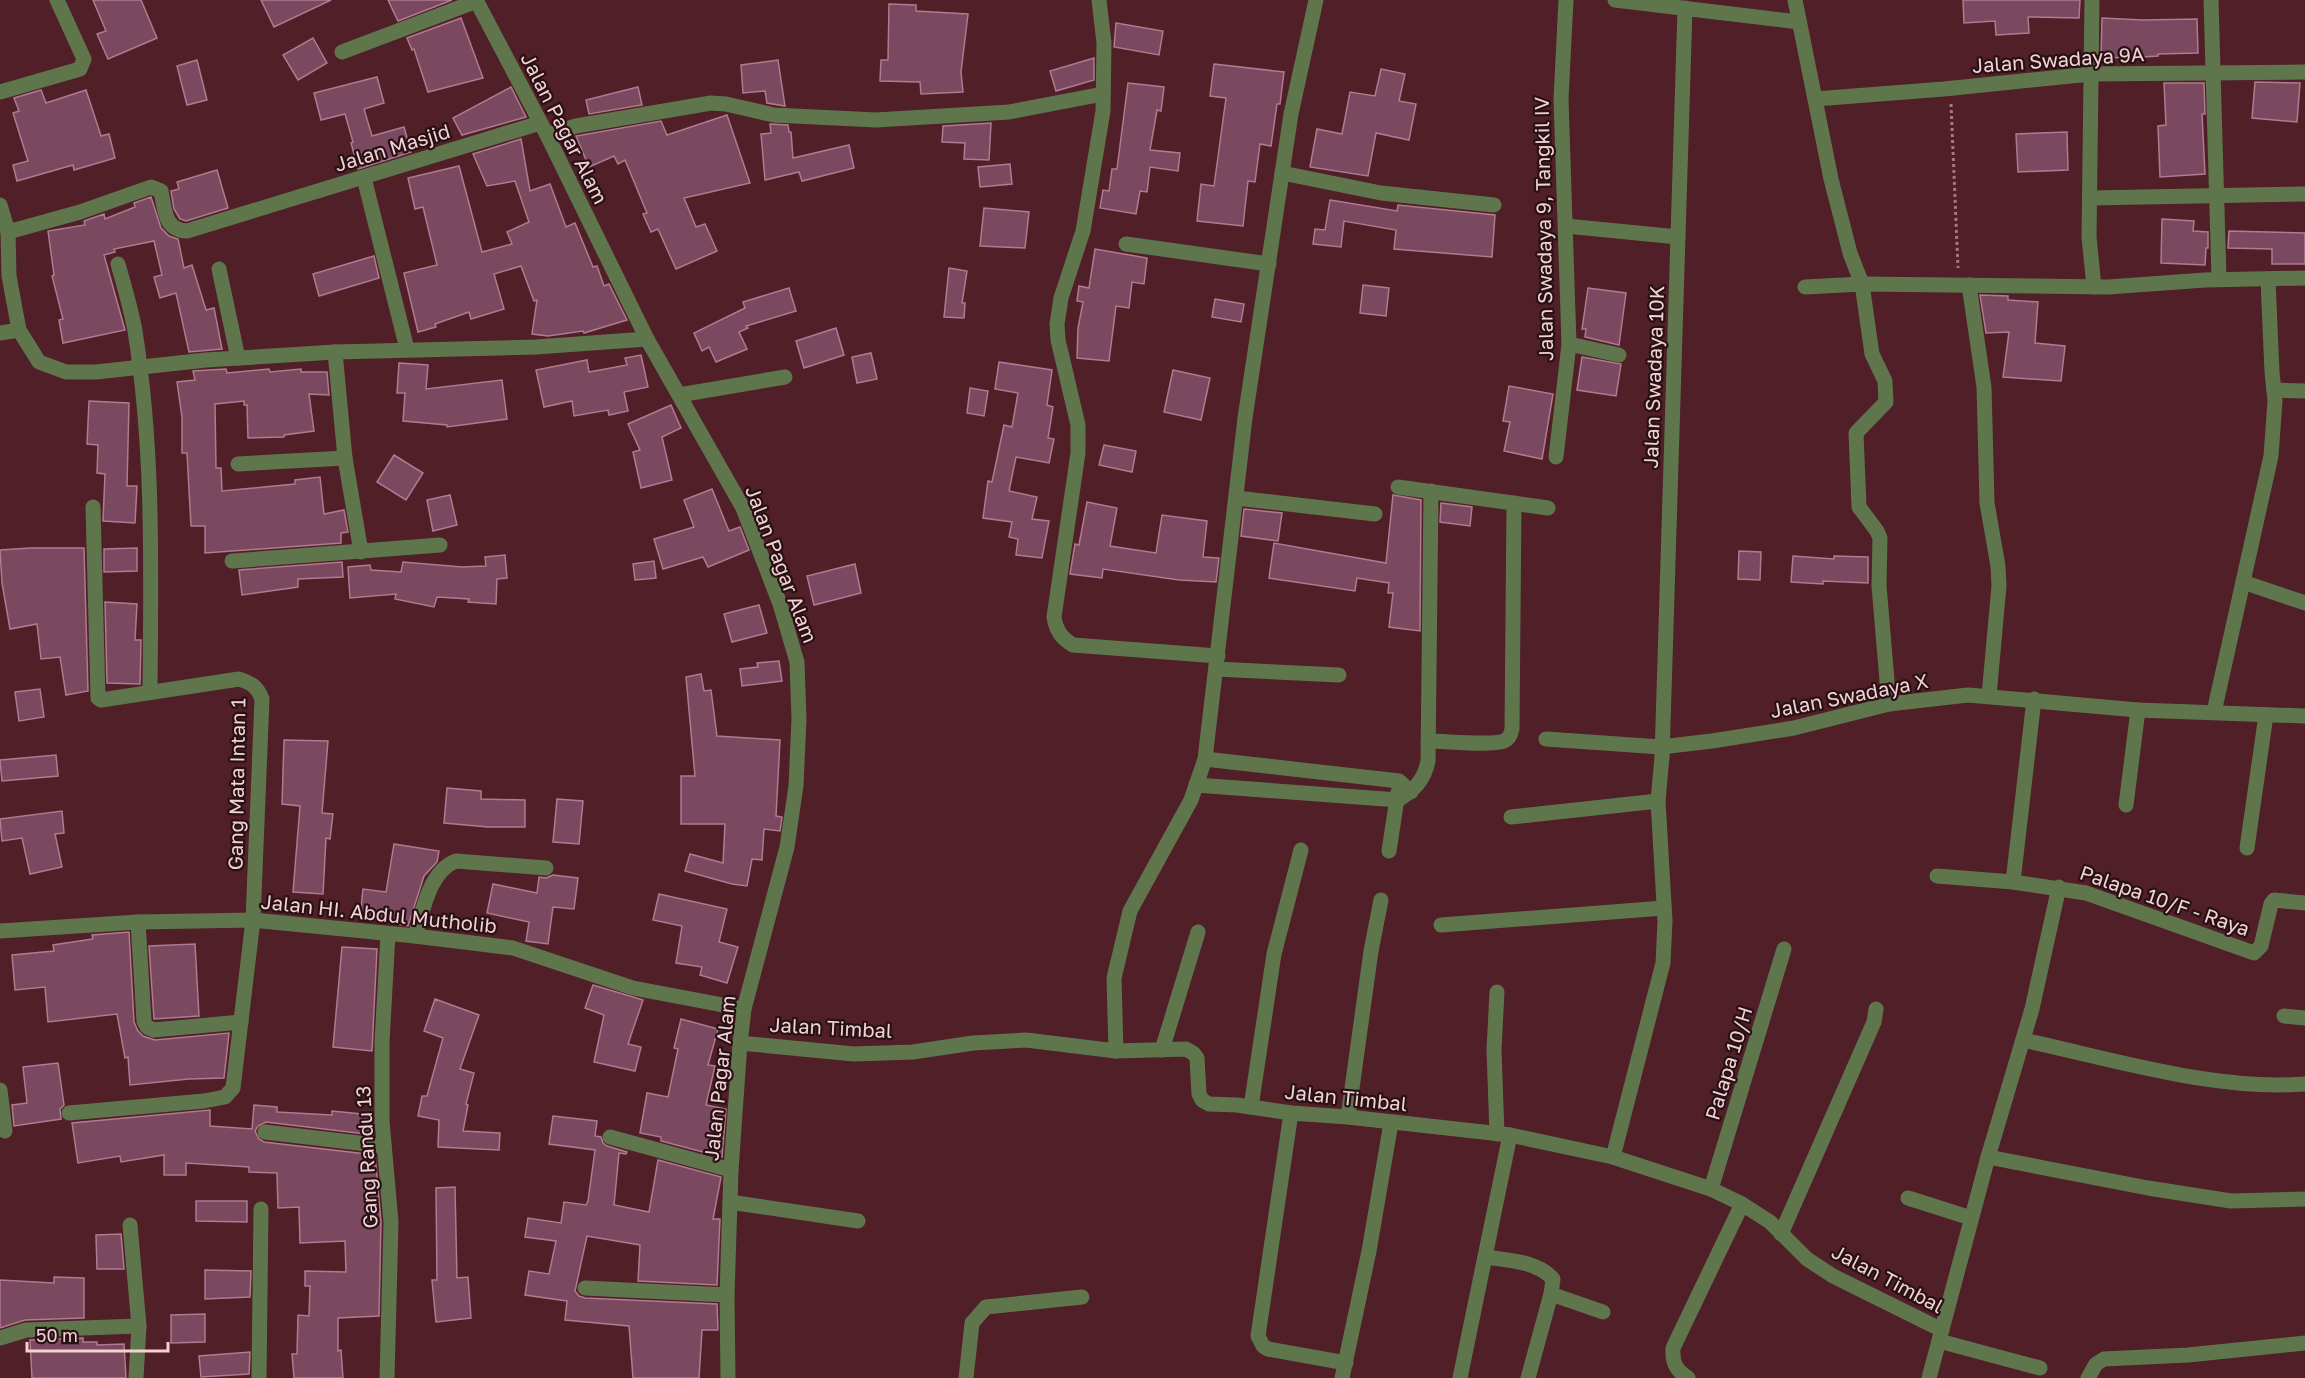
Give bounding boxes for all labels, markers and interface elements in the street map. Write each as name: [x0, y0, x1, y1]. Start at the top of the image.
street label: Jalan Swadaya 9A: [1971, 41, 2145, 77]
street label: Jalan Pagar Alam: [517, 48, 613, 208]
street label: Jalan Swadaya 9, Tangkil IV: [1529, 97, 1557, 361]
street label: Jalan Masjid: [331, 118, 453, 176]
street label: Jalan Swadaya 10K: [1638, 285, 1668, 469]
street label: Jalan Pagar Alam: [741, 482, 823, 646]
street label: Jalan Swadaya X: [1768, 668, 1930, 722]
street label: Gang Mata Intan 1: [222, 697, 250, 870]
street label: Palapa 10/F - Raya: [2077, 860, 2253, 940]
street label: Jalan HI. Abdul Mutholib: [260, 889, 498, 937]
street label: Jalan Pagar Alam: [698, 994, 740, 1162]
street label: Palapa 10/H: [1699, 1003, 1757, 1123]
street label: Jalan Timbal: [769, 1012, 893, 1042]
street label: Jalan Timbal: [1284, 1079, 1408, 1115]
street label: Gang Randu 13: [350, 1085, 382, 1229]
street label: Jalan Timbal: [1828, 1239, 1948, 1317]
scale bar: [27, 1315, 168, 1353]
text: 50 m: [36, 1324, 78, 1346]

